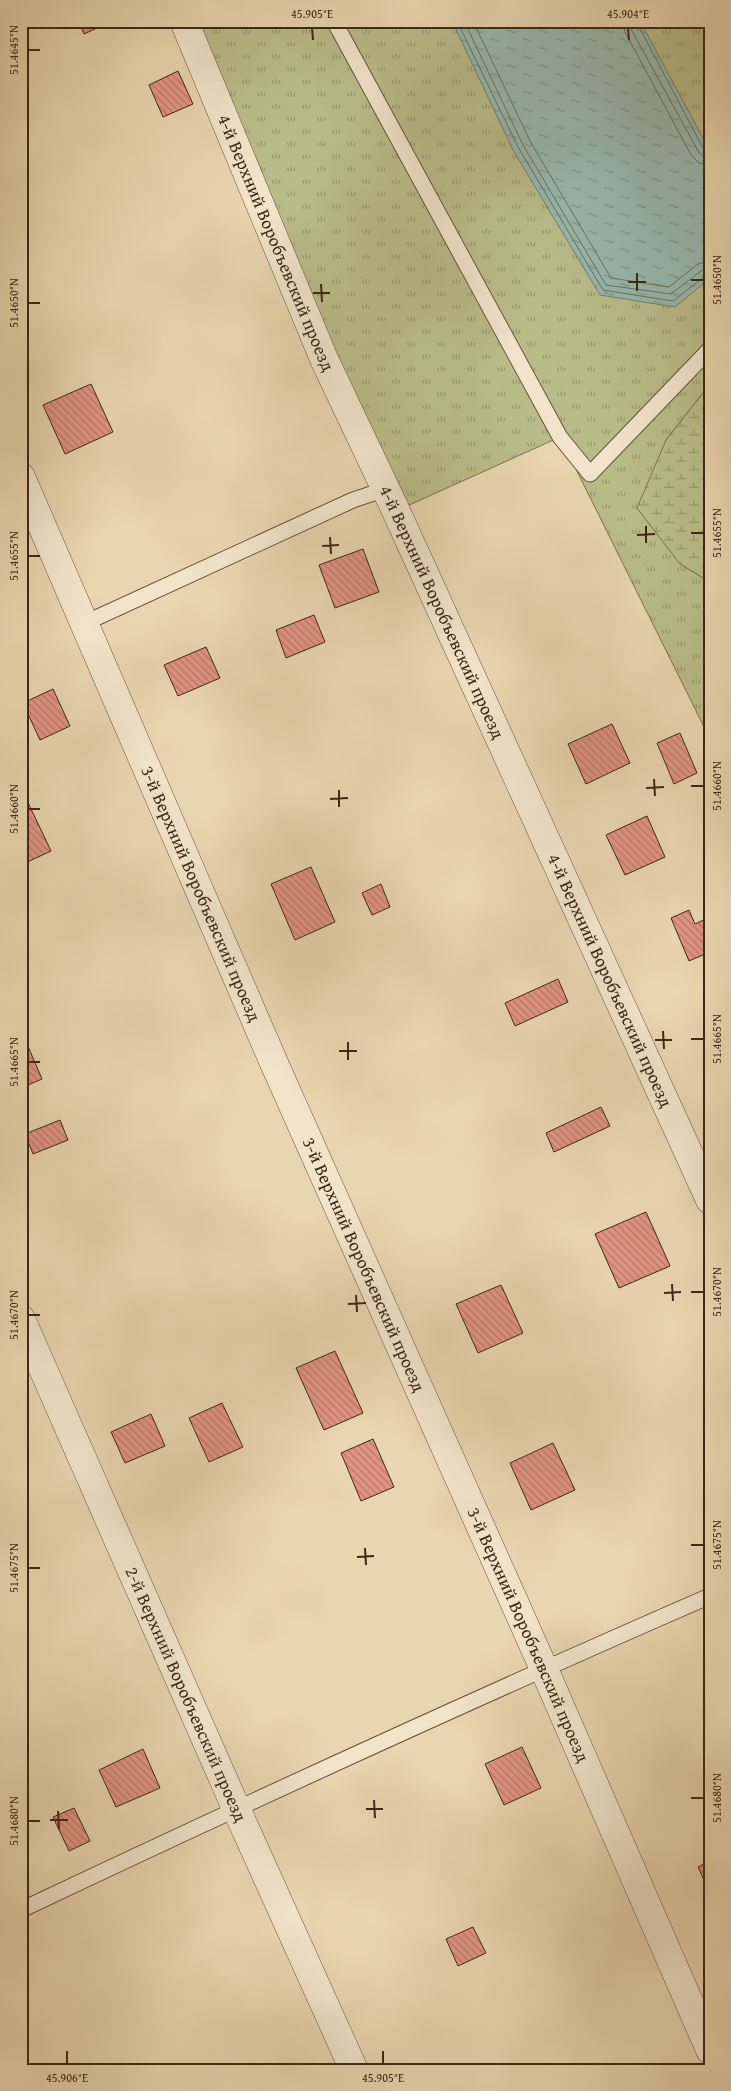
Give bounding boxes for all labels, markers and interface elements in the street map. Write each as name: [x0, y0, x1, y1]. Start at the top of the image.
text: 45.905°E: [291, 5, 333, 22]
text: 45.904°E: [607, 5, 649, 22]
text: 51.4645°N: [5, 25, 22, 75]
street label: 4-й Верхний Воробъевский проезд: [211, 110, 342, 376]
text: 51.4650°N: [708, 255, 725, 305]
text: 51.4650°N: [5, 278, 22, 328]
street label: 4-й Верхний Воробъевский проезд: [373, 480, 512, 743]
text: 51.4655°N: [708, 508, 725, 558]
text: 51.4655°N: [5, 531, 22, 581]
street label: 3-й Верхний Воробъевский проезд: [134, 761, 269, 1026]
text: 51.4660°N: [708, 761, 725, 811]
text: 51.4660°N: [5, 784, 22, 834]
street label: 4-й Верхний Воробъевский проезд: [541, 849, 680, 1112]
text: 51.4665°N: [708, 1014, 725, 1064]
text: 51.4665°N: [5, 1037, 22, 1087]
street label: 3-й Верхний Воробъевский проезд: [296, 1133, 433, 1396]
text: 51.4670°N: [708, 1267, 725, 1317]
text: 51.4670°N: [5, 1290, 22, 1340]
street label: 3-й Верхний Воробъевский проезд: [461, 1503, 597, 1766]
text: 51.4675°N: [708, 1520, 725, 1570]
text: 51.4675°N: [5, 1543, 22, 1593]
street label: 2-й Верхний Воробъевский проезд: [119, 1562, 255, 1826]
text: 51.4680°N: [708, 1773, 725, 1823]
text: 51.4680°N: [5, 1796, 22, 1846]
text: 45.906°E: [46, 2069, 88, 2086]
text: 45.905°E: [362, 2069, 404, 2086]

